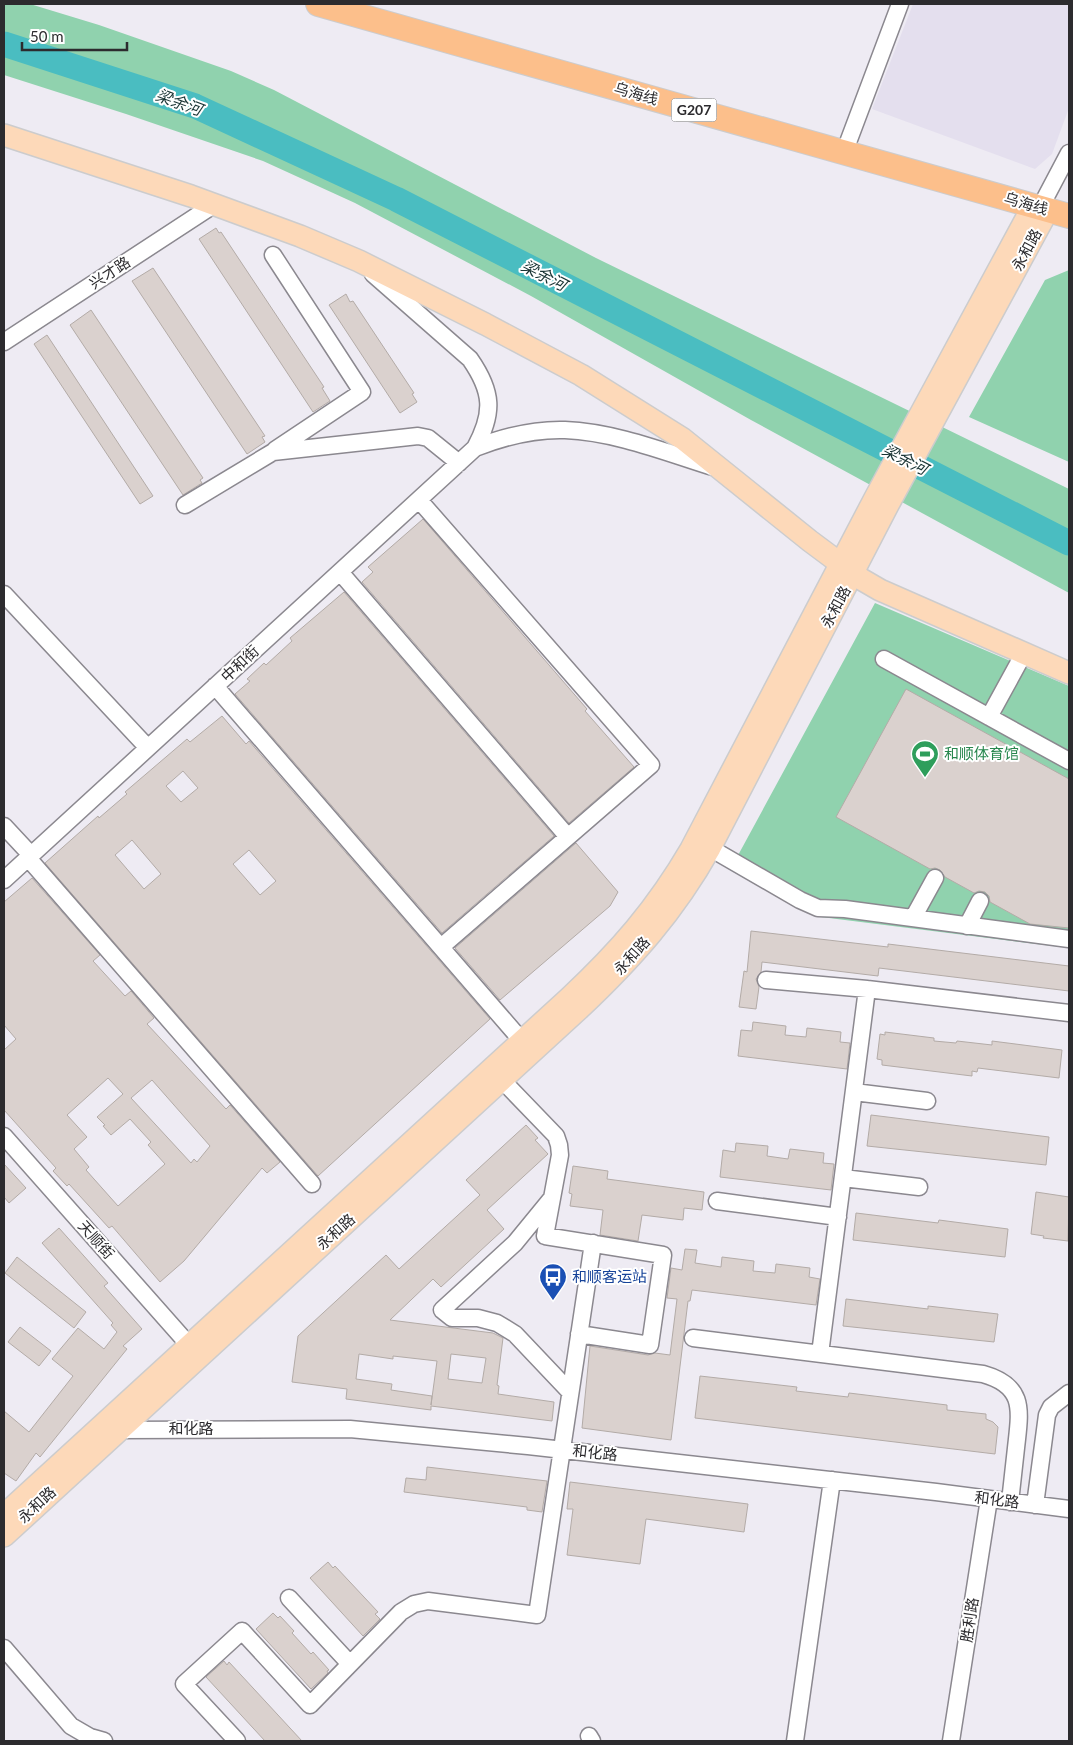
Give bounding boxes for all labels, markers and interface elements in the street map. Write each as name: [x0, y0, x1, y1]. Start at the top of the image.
scale bar: [22, 20, 128, 52]
text: 50 m: [30, 27, 64, 45]
street label: 乌海线: [612, 78, 660, 108]
water label: 梁余河: [153, 84, 208, 120]
road number: G207: [672, 98, 716, 122]
street label: 乌海线: [1002, 188, 1050, 218]
street label: 永和路: [1008, 225, 1045, 274]
street label: 兴才路: [86, 252, 133, 292]
water label: 梁余河: [519, 255, 573, 295]
water label: 梁余河: [880, 439, 934, 479]
street label: 永和路: [817, 582, 854, 631]
street label: 中和街: [217, 641, 262, 685]
sports icon: 和顺体育馆: [910, 739, 940, 778]
place label: 和顺体育馆: [944, 744, 1019, 762]
street label: 永和路: [610, 933, 653, 978]
street label: 永和路: [313, 1210, 358, 1253]
street label: 天顺街: [75, 1217, 118, 1262]
bus stop icon: 和顺客运站: [538, 1262, 568, 1301]
place label: 和顺客运站: [572, 1267, 647, 1285]
street label: 和化路: [168, 1419, 214, 1437]
street label: 和化路: [572, 1441, 618, 1463]
street label: 永和路: [14, 1482, 59, 1526]
street label: 和化路: [974, 1487, 1021, 1511]
street label: 胜利路: [957, 1596, 981, 1643]

